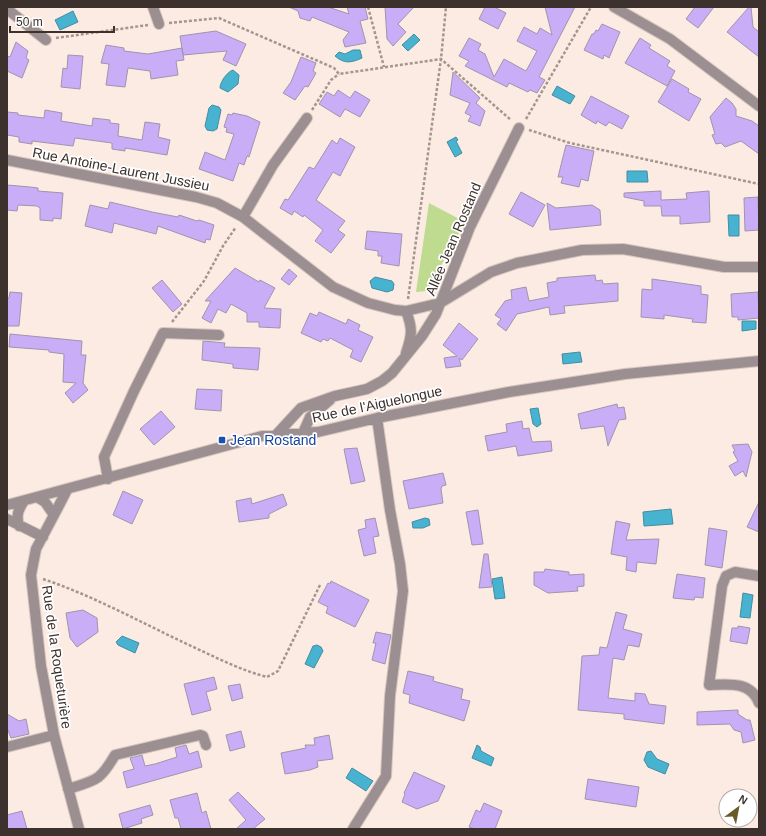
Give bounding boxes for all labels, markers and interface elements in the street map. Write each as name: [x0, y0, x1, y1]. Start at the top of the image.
scale bar: [10, 8, 114, 34]
text: 50 m: [16, 15, 43, 29]
street label: Rue Antoine-Laurent Jussieu: [31, 144, 211, 194]
street label: Allée Jean Rostand: [422, 180, 484, 298]
street label: Rue de l'Aiguelongue: [310, 382, 444, 426]
place label: Jean Rostand: [230, 432, 316, 448]
marker: Jean Rostand: [217, 435, 227, 445]
street label: Rue de la Roqueturière: [39, 584, 75, 730]
north arrow: [718, 788, 758, 828]
text: N: [737, 792, 750, 807]

